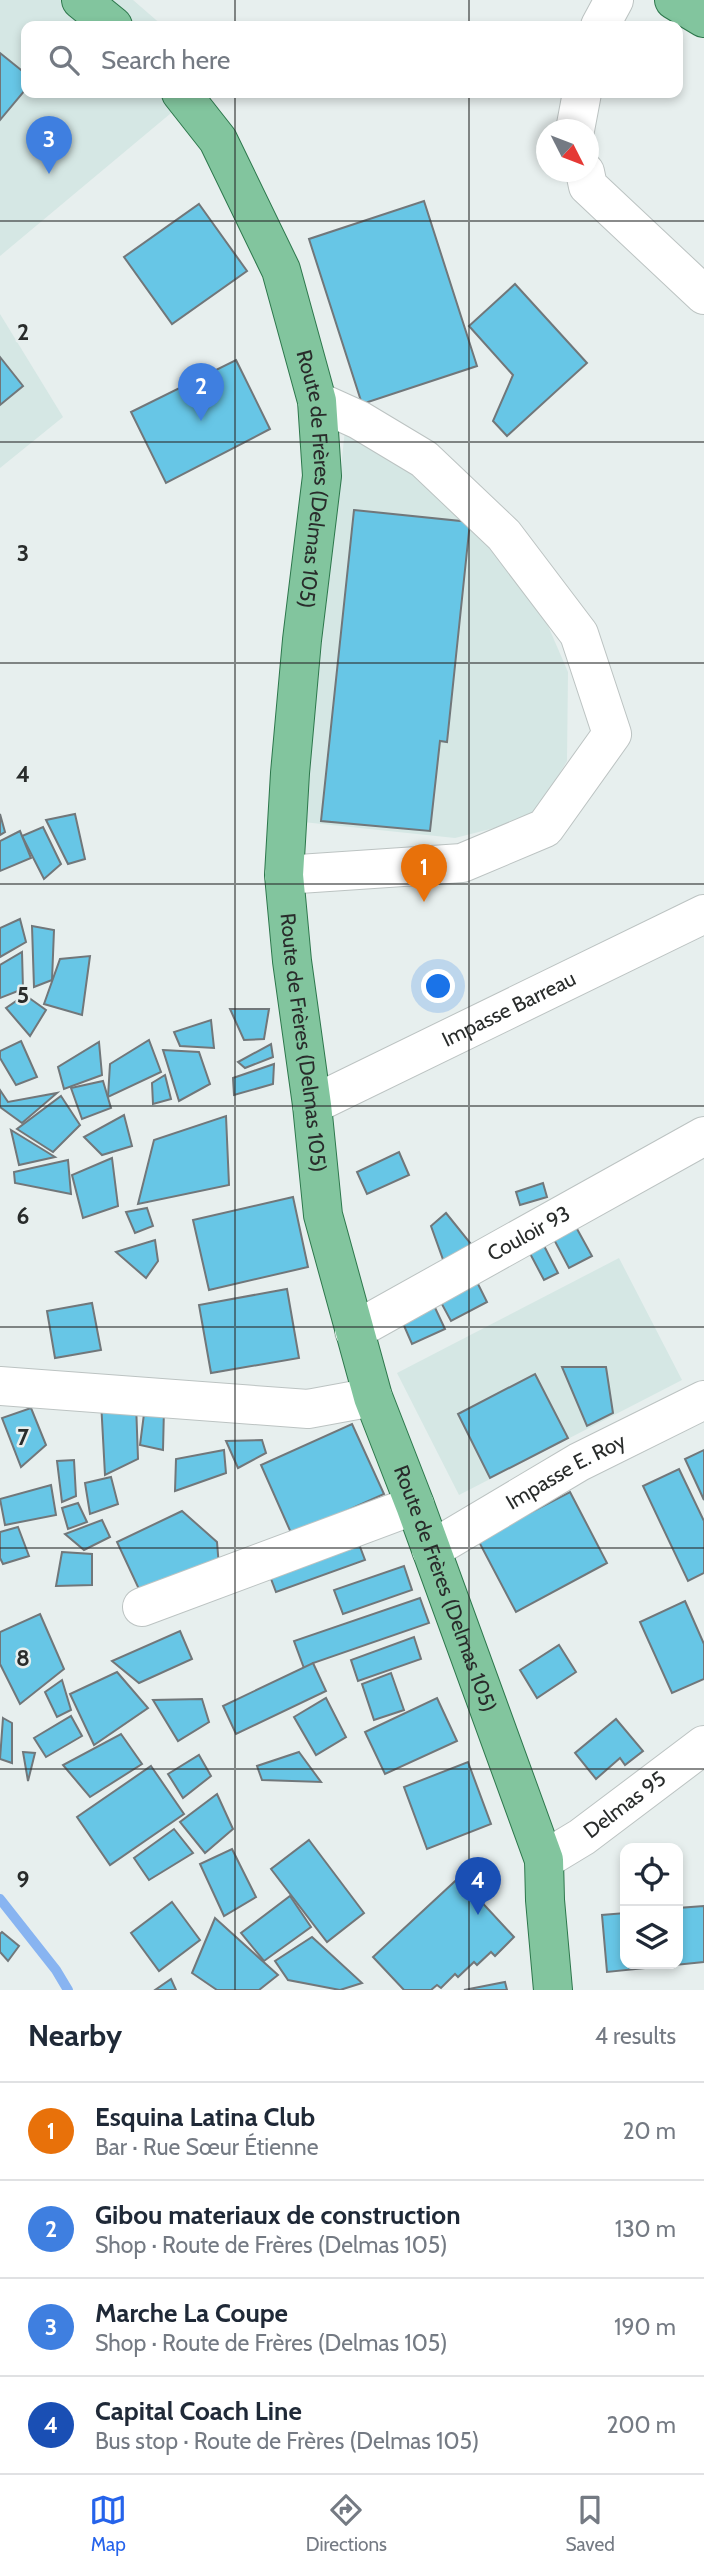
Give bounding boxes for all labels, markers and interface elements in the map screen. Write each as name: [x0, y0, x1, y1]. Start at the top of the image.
search box: [21, 21, 683, 98]
icon: search: [45, 41, 83, 79]
text: Search here: [101, 44, 230, 76]
pin: 3: [26, 116, 72, 174]
north arrow: [536, 119, 599, 182]
text: 2: [17, 318, 29, 346]
street label: Route de Frères (Delmas 105): [291, 347, 335, 610]
pin: 2: [178, 363, 224, 421]
text: 3: [17, 539, 29, 567]
text: 4: [16, 760, 30, 788]
pin: 1: [401, 844, 447, 902]
street label: Route de Frères (Delmas 105): [276, 912, 332, 1173]
street label: Impasse Barreau: [438, 965, 580, 1052]
your location: [421, 969, 455, 1003]
text: 5: [17, 981, 29, 1009]
street label: Couloir 93: [483, 1200, 574, 1266]
text: 6: [17, 1202, 29, 1230]
text: 7: [17, 1423, 29, 1451]
street label: Impasse E. Roy: [501, 1428, 630, 1515]
street label: Route de Frères (Delmas 105): [389, 1462, 502, 1715]
text: 8: [16, 1644, 30, 1672]
street label: Delmas 95: [579, 1765, 670, 1843]
map controls: [620, 1843, 683, 1969]
button: locate: [620, 1843, 683, 1906]
pin: 4: [455, 1857, 501, 1915]
text: 9: [17, 1865, 29, 1893]
button: layers: [620, 1906, 683, 1969]
text: Nearby: [28, 2017, 122, 2054]
text: 4 results: [595, 2022, 676, 2050]
text: Esquina Latina Club: [95, 2101, 315, 2133]
text: 1: [47, 2117, 55, 2145]
text: 20 m: [623, 2117, 676, 2145]
text: Bar · Rue Sœur Étienne: [95, 2133, 318, 2161]
text: Gibou materiaux de construction: [95, 2199, 461, 2231]
text: 2: [45, 2215, 57, 2243]
text: 130 m: [615, 2215, 676, 2243]
text: Shop · Route de Frères (Delmas 105): [95, 2231, 447, 2259]
text: Marche La Coupe: [95, 2297, 288, 2329]
text: 3: [45, 2313, 57, 2341]
text: 190 m: [614, 2313, 676, 2341]
text: Shop · Route de Frères (Delmas 105): [95, 2329, 447, 2357]
text: Capital Coach Line: [95, 2395, 302, 2427]
text: 4: [44, 2411, 58, 2439]
text: 200 m: [606, 2411, 676, 2439]
text: Bus stop · Route de Frères (Delmas 105): [95, 2427, 479, 2455]
tab: Map: [89, 2491, 127, 2556]
tab: Directions: [306, 2491, 387, 2556]
tab: Saved: [565, 2491, 615, 2556]

